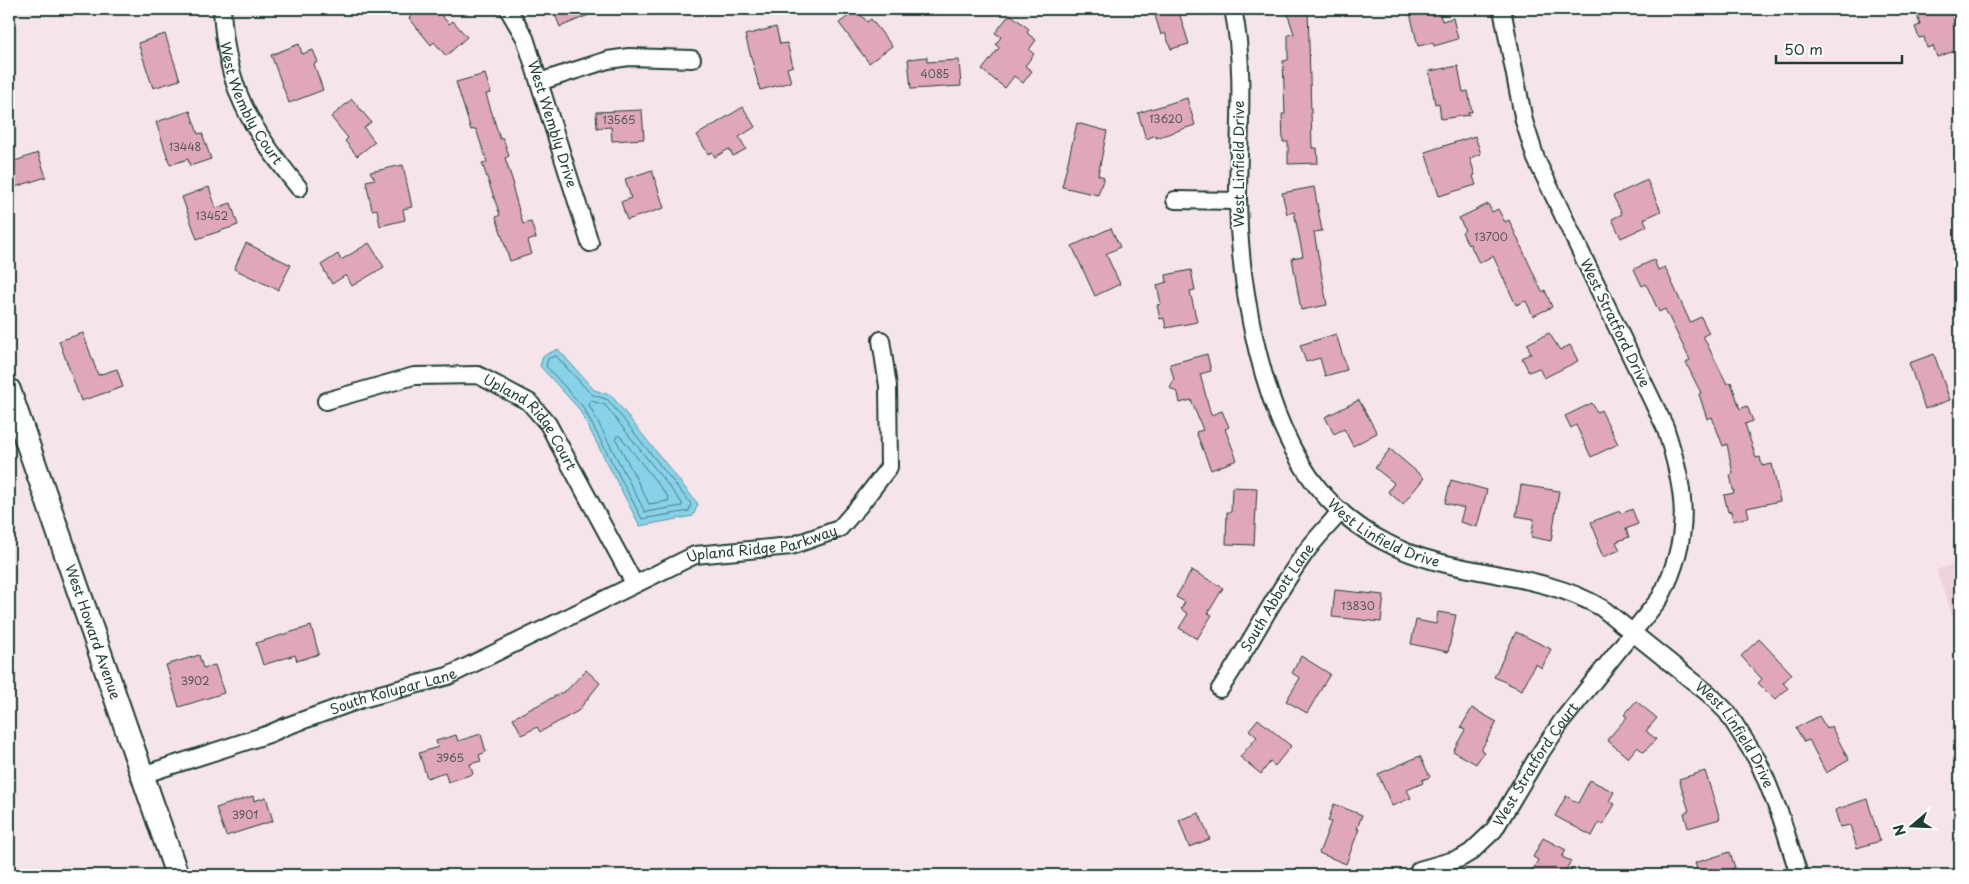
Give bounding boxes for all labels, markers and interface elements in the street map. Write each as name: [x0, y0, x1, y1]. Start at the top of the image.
scale bar: [1776, 32, 1903, 64]
text: 50 m: [1784, 37, 1823, 60]
street label: West Wembly Court: [215, 40, 288, 169]
street label: West Wembly Drive: [523, 58, 583, 190]
house number: 4085: [921, 65, 949, 82]
street label: West Linfield Drive: [1228, 101, 1249, 227]
house number: 13620: [1149, 110, 1183, 127]
house number: 13565: [602, 111, 636, 128]
house number: 13448: [169, 138, 201, 155]
house number: 13452: [196, 207, 229, 224]
house number: 13700: [1474, 228, 1508, 245]
street label: West Stratford Drive: [1575, 255, 1656, 391]
street label: Upland Ridge Court: [479, 368, 582, 474]
street label: West Linfield Drive: [1323, 493, 1442, 572]
street label: Upland Ridge Parkway: [682, 519, 840, 568]
street label: South Abbott Lane: [1235, 538, 1319, 655]
street label: West Howard Avenue: [60, 561, 127, 703]
house number: 13830: [1341, 597, 1375, 614]
street label: South Kolupar Lane: [327, 662, 460, 720]
house number: 3902: [180, 672, 210, 689]
street label: West Linfield Drive: [1691, 676, 1779, 791]
street label: West Stratford Court: [1488, 697, 1583, 830]
house number: 3965: [436, 749, 464, 766]
north arrow: [1886, 802, 1936, 852]
house number: 3901: [232, 806, 258, 823]
text: N: [1888, 822, 1911, 839]

